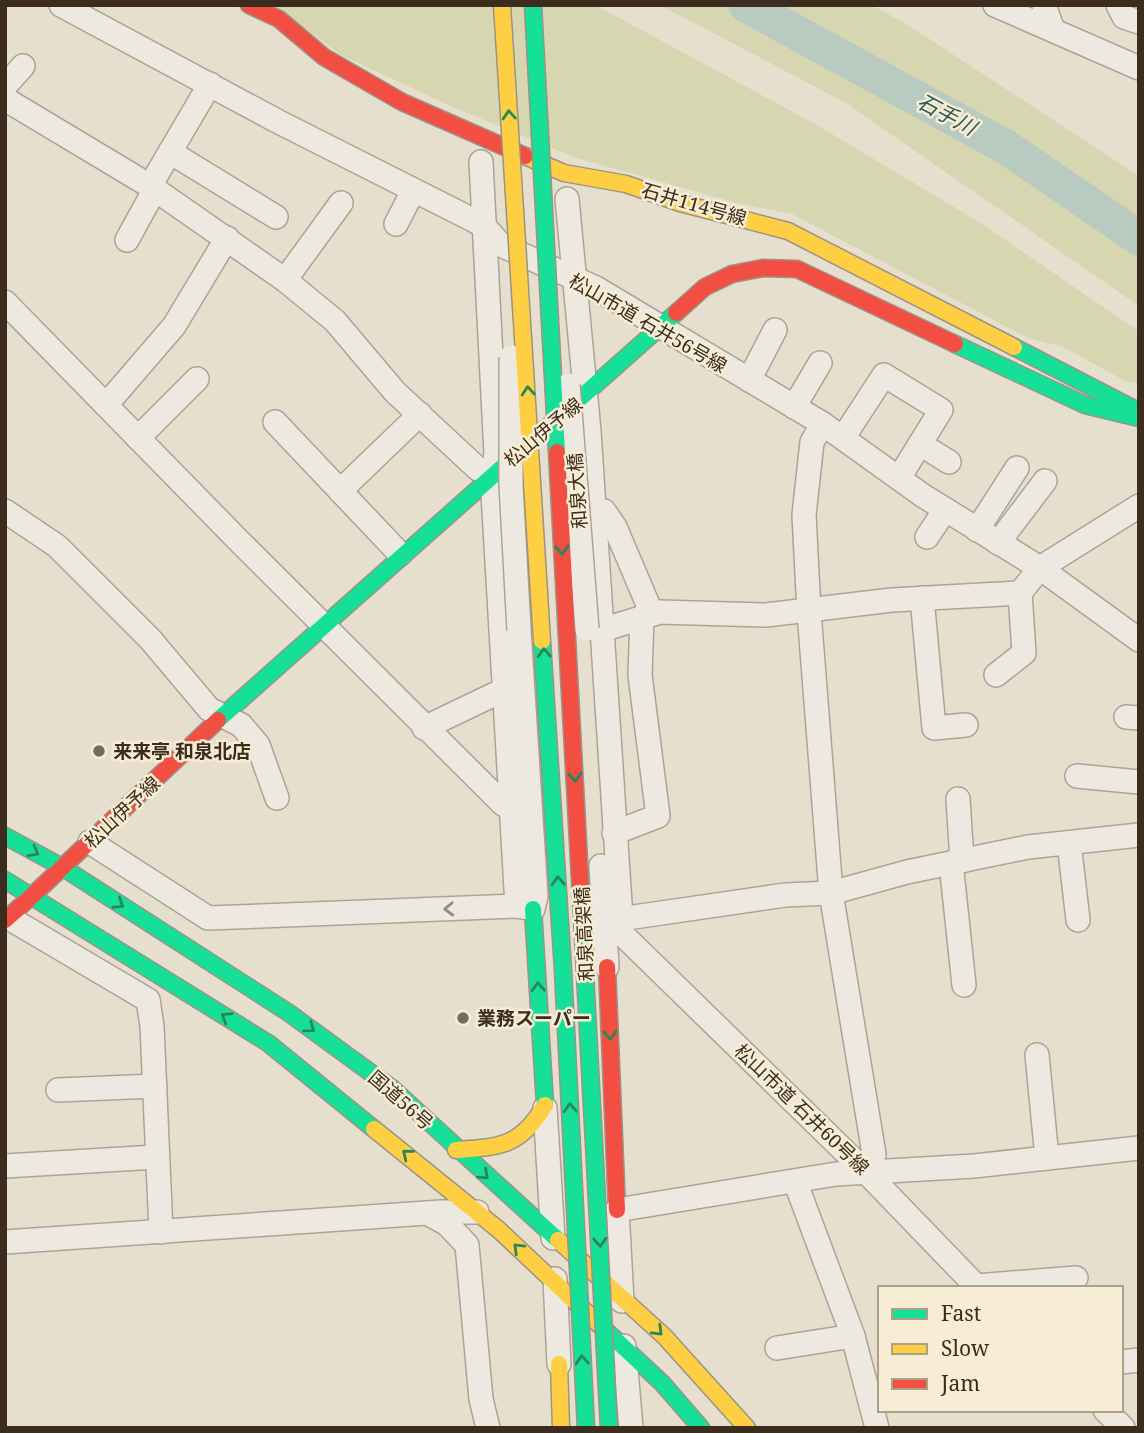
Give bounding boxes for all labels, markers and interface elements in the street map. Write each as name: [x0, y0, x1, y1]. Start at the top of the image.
water label: 石手川: [913, 87, 983, 142]
one-way arrow: [502, 109, 517, 120]
street label: 石井114号線: [639, 177, 749, 231]
street label: 松山市道 石井56号線: [564, 267, 732, 379]
one-way arrow: [521, 385, 536, 396]
street label: 松山伊予線: [498, 392, 588, 472]
street label: 和泉大橋: [561, 452, 593, 530]
one-way arrow: [554, 545, 569, 556]
one-way arrow: [537, 648, 552, 659]
place label: 来来亭 和泉北店: [113, 738, 251, 764]
marker: 来来亭 和泉北店: [91, 743, 107, 759]
street label: 松山伊予線: [78, 770, 166, 854]
one-way arrow: [568, 772, 583, 783]
one-way arrow: [26, 844, 39, 857]
one-way arrow: [550, 875, 565, 886]
street label: 和泉高架橋: [569, 886, 599, 982]
one-way arrow: [112, 896, 125, 909]
one-way arrow: [444, 902, 455, 917]
one-way arrow: [531, 982, 546, 993]
place label: 業務スーパー: [477, 1005, 591, 1031]
marker: 業務スーパー: [455, 1010, 471, 1026]
one-way arrow: [221, 1012, 234, 1025]
one-way arrow: [302, 1020, 315, 1032]
one-way arrow: [602, 1030, 617, 1041]
street label: 松山市道 石井60号線: [729, 1038, 875, 1180]
street label: 国道56号: [363, 1065, 439, 1135]
one-way arrow: [562, 1102, 577, 1113]
one-way arrow: [402, 1150, 414, 1163]
one-way arrow: [475, 1167, 488, 1179]
one-way arrow: [592, 1237, 607, 1248]
one-way arrow: [513, 1243, 526, 1256]
legend: [878, 1286, 1123, 1412]
text: Fast: [941, 1299, 981, 1327]
one-way arrow: [650, 1322, 663, 1335]
text: Slow: [941, 1334, 990, 1362]
one-way arrow: [575, 1354, 590, 1365]
text: Jam: [940, 1369, 980, 1397]

